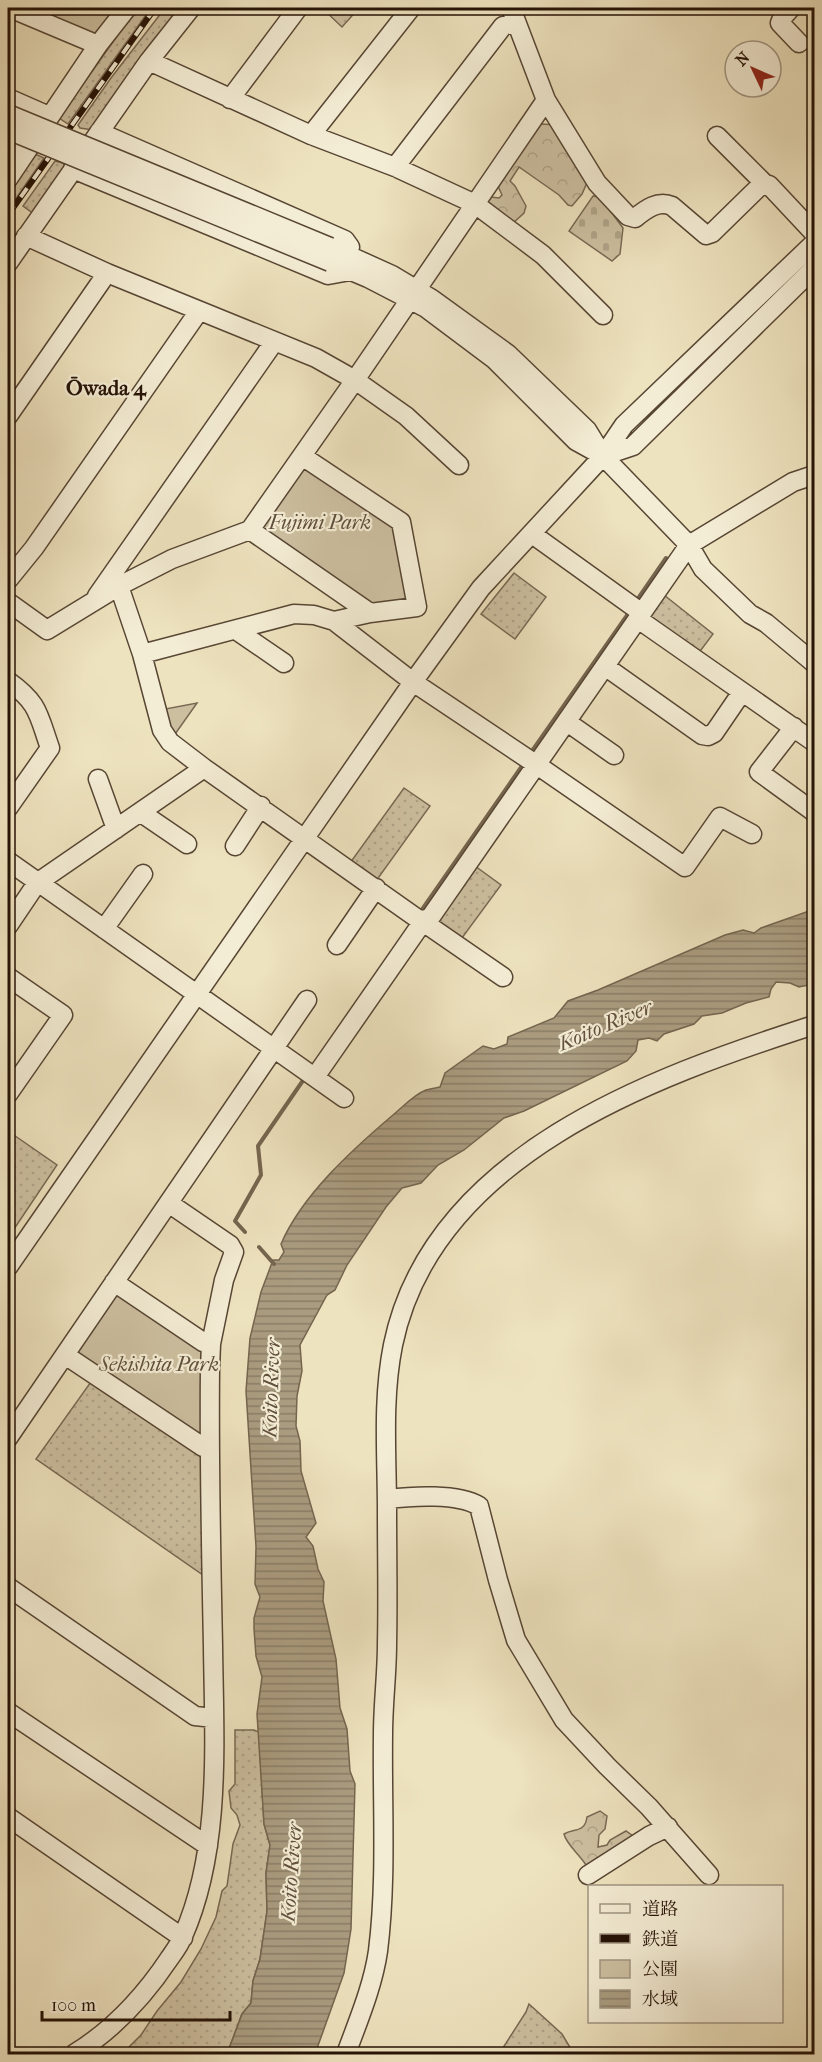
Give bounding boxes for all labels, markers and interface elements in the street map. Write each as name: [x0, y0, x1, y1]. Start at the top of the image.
north arrow: [723, 39, 783, 99]
text: N: [732, 47, 754, 70]
district label: Ōwada 4: [66, 376, 148, 401]
park label: Fujimi Park: [268, 511, 371, 534]
water label: Koito River: [553, 994, 657, 1056]
water label: Koito River: [257, 1336, 285, 1440]
park label: Sekishita Park: [98, 1353, 219, 1376]
water label: Koito River: [275, 1820, 307, 1925]
legend: [588, 1885, 783, 2023]
text: 道路: [642, 1899, 678, 1920]
text: 鉄道: [642, 1929, 678, 1950]
text: 公園: [642, 1959, 678, 1980]
scale bar: [42, 1984, 230, 2022]
text: 水域: [642, 1989, 678, 2010]
text: 100 m: [51, 1995, 96, 2016]

